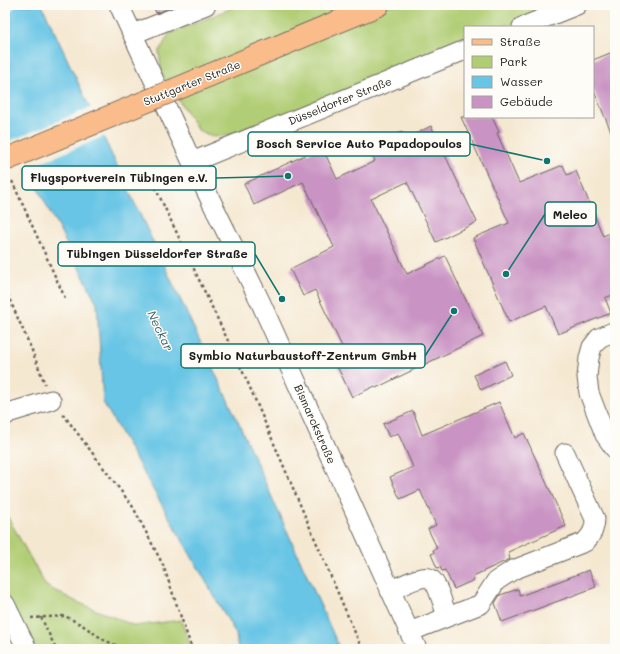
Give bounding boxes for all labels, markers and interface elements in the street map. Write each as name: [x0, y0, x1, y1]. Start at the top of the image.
legend: [464, 26, 594, 118]
text: Straße: [500, 33, 541, 49]
text: Park: [500, 53, 527, 69]
street label: Stuttgarter Straße: [141, 56, 243, 109]
street label: Düsseldorfer Straße: [286, 73, 394, 128]
text: Wasser: [500, 73, 543, 89]
text: Gebäude: [500, 93, 553, 109]
callout: Bosch Service Auto Papadopoulos: [248, 132, 470, 156]
text: Bosch Service Auto Papadopoulos: [256, 135, 462, 151]
callout: Flugsportverein Tübingen e.V.: [22, 166, 216, 190]
text: Flugsportverein Tübingen e.V.: [30, 169, 208, 185]
callout: Meleo: [545, 202, 596, 226]
text: Meleo: [553, 206, 587, 222]
callout: Tübingen Düsseldorfer Straße: [58, 242, 255, 266]
text: Tübingen Düsseldorfer Straße: [66, 245, 248, 261]
water label: Neckar: [144, 308, 178, 353]
callout: Symbio Naturbaustoff-Zentrum GmbH: [181, 344, 425, 368]
text: Symbio Naturbaustoff-Zentrum GmbH: [189, 347, 417, 363]
street label: Bismarckstraße: [291, 382, 340, 466]

